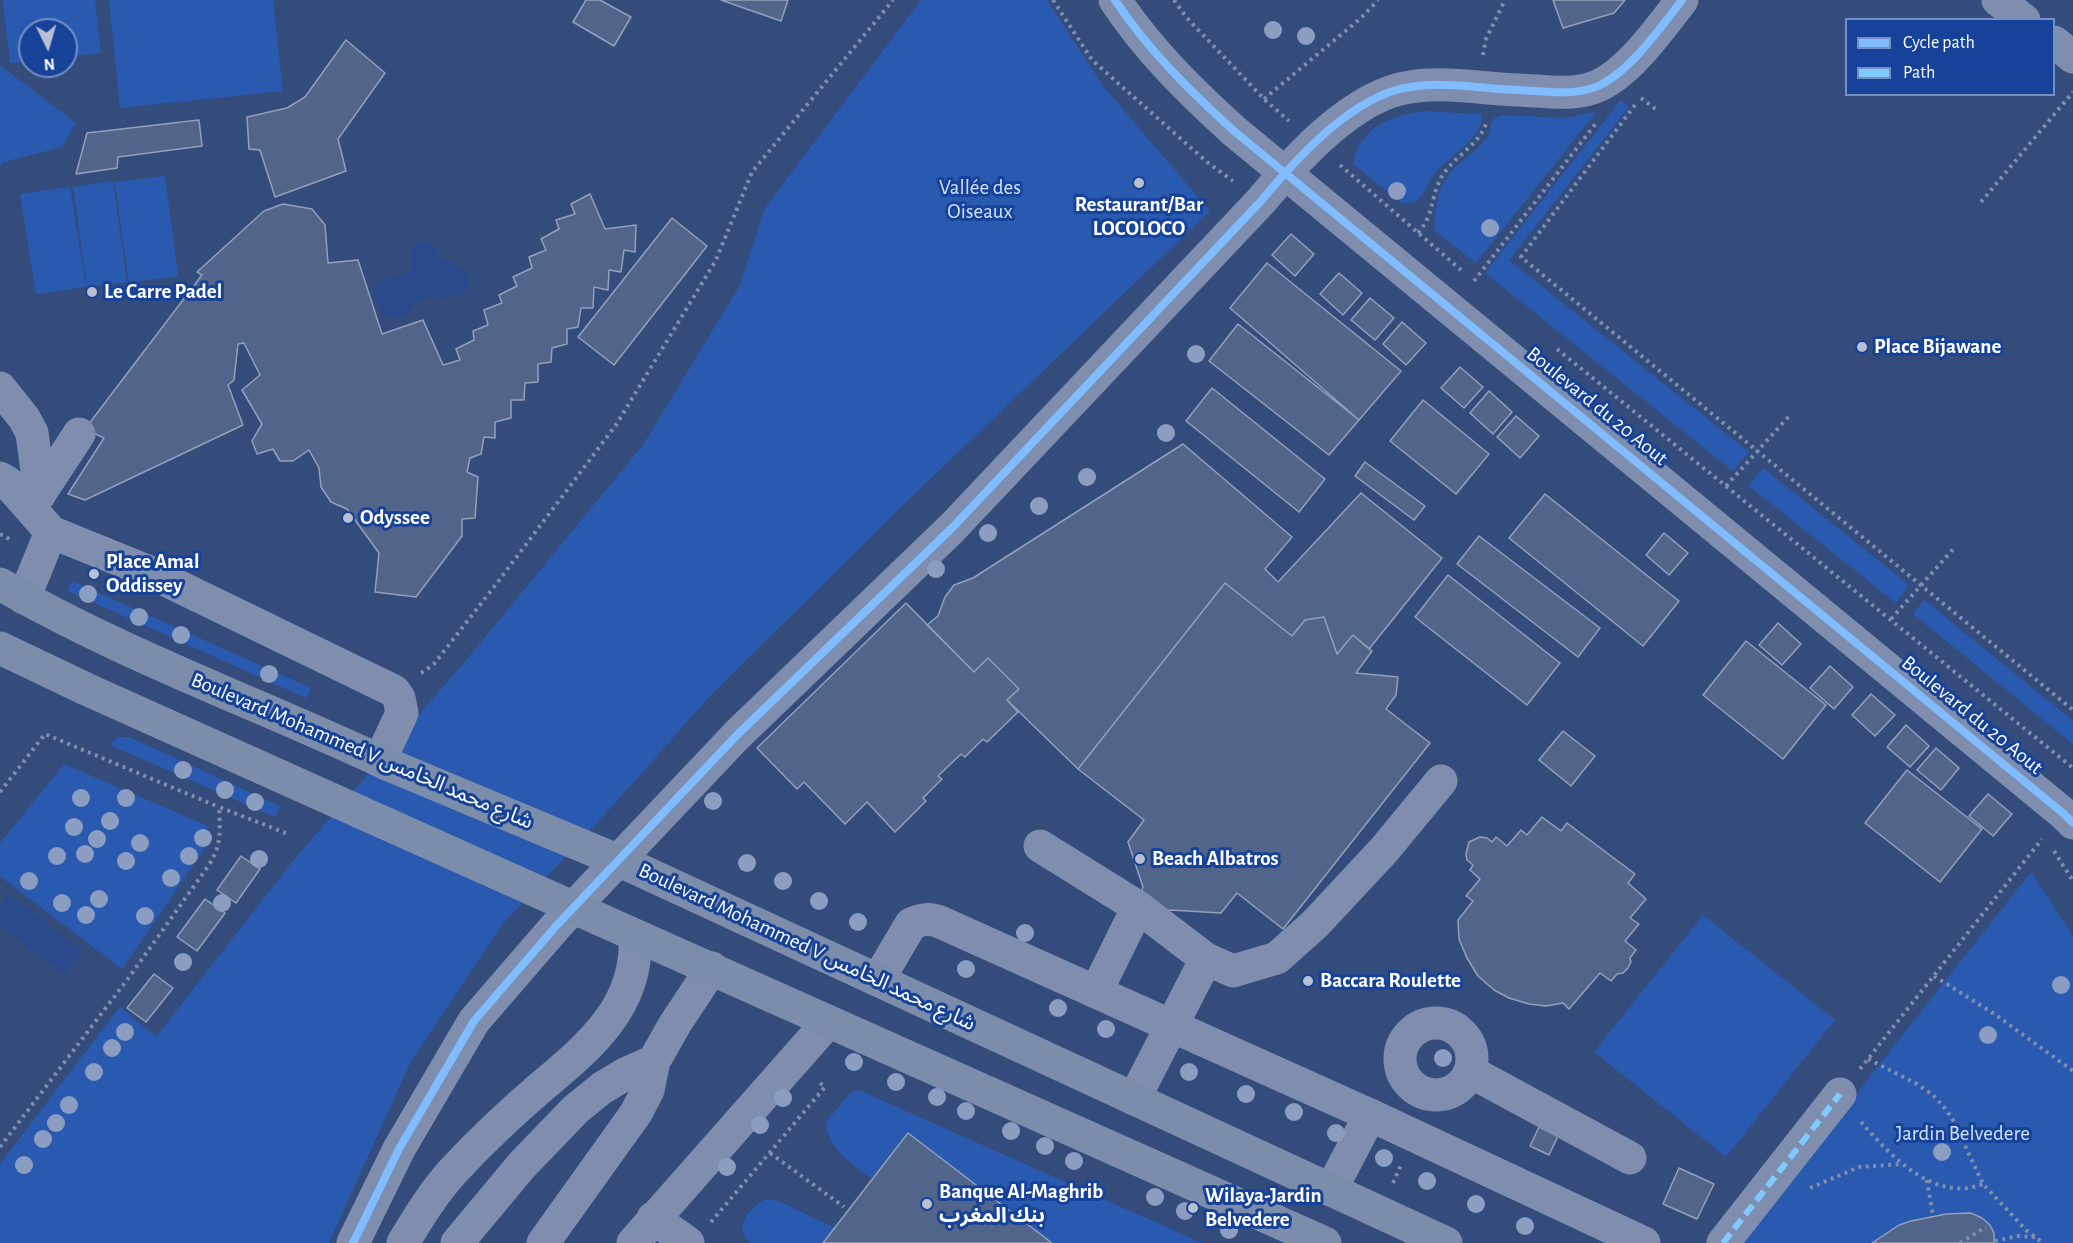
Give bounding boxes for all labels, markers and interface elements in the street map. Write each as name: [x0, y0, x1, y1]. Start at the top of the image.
north arrow: [18, 18, 78, 78]
legend: [1845, 18, 2055, 96]
text: Cycle path: [1903, 34, 1975, 52]
text: N: [43, 55, 56, 72]
text: Path: [1903, 64, 1935, 82]
park label: Vallée des Oiseaux: [939, 175, 1021, 225]
marker: Restaurant/Bar LOCOLOCO: [1132, 176, 1146, 190]
place label: Restaurant/Bar LOCOLOCO: [1075, 192, 1203, 242]
place label: Le Carre Padel: [104, 279, 222, 305]
marker: Le Carre Padel: [85, 285, 99, 299]
place label: Place Bijawane: [1874, 334, 2001, 360]
marker: Place Bijawane: [1855, 340, 1869, 354]
street label: Boulevard du 20 Aout: [1521, 341, 1673, 471]
place label: Odyssee: [360, 505, 430, 531]
marker: Odyssee: [341, 511, 355, 525]
place label: Place Amal Oddissey: [106, 549, 199, 599]
marker: Place Amal Oddissey: [87, 567, 101, 581]
street label: Boulevard du 20 Aout: [1896, 650, 2048, 780]
street label: Boulevard Mohammed V شارع محمد الخامس: [187, 667, 537, 835]
place label: Beach Albatros: [1152, 846, 1279, 872]
marker: Beach Albatros: [1133, 852, 1147, 866]
street label: Boulevard Mohammed V شارع محمد الخامس: [635, 858, 979, 1036]
place label: Baccara Roulette: [1320, 968, 1461, 994]
marker: Baccara Roulette: [1301, 974, 1315, 988]
park label: Jardin Belvedere: [1896, 1121, 2030, 1147]
place label: Banque Al-Maghrib بنك المغرب: [939, 1179, 1103, 1229]
place label: Wilaya-Jardin Belvedere: [1205, 1183, 1322, 1233]
marker: Banque Al-Maghrib بنك المغرب: [920, 1197, 934, 1211]
marker: Wilaya-Jardin Belvedere: [1186, 1201, 1200, 1215]

